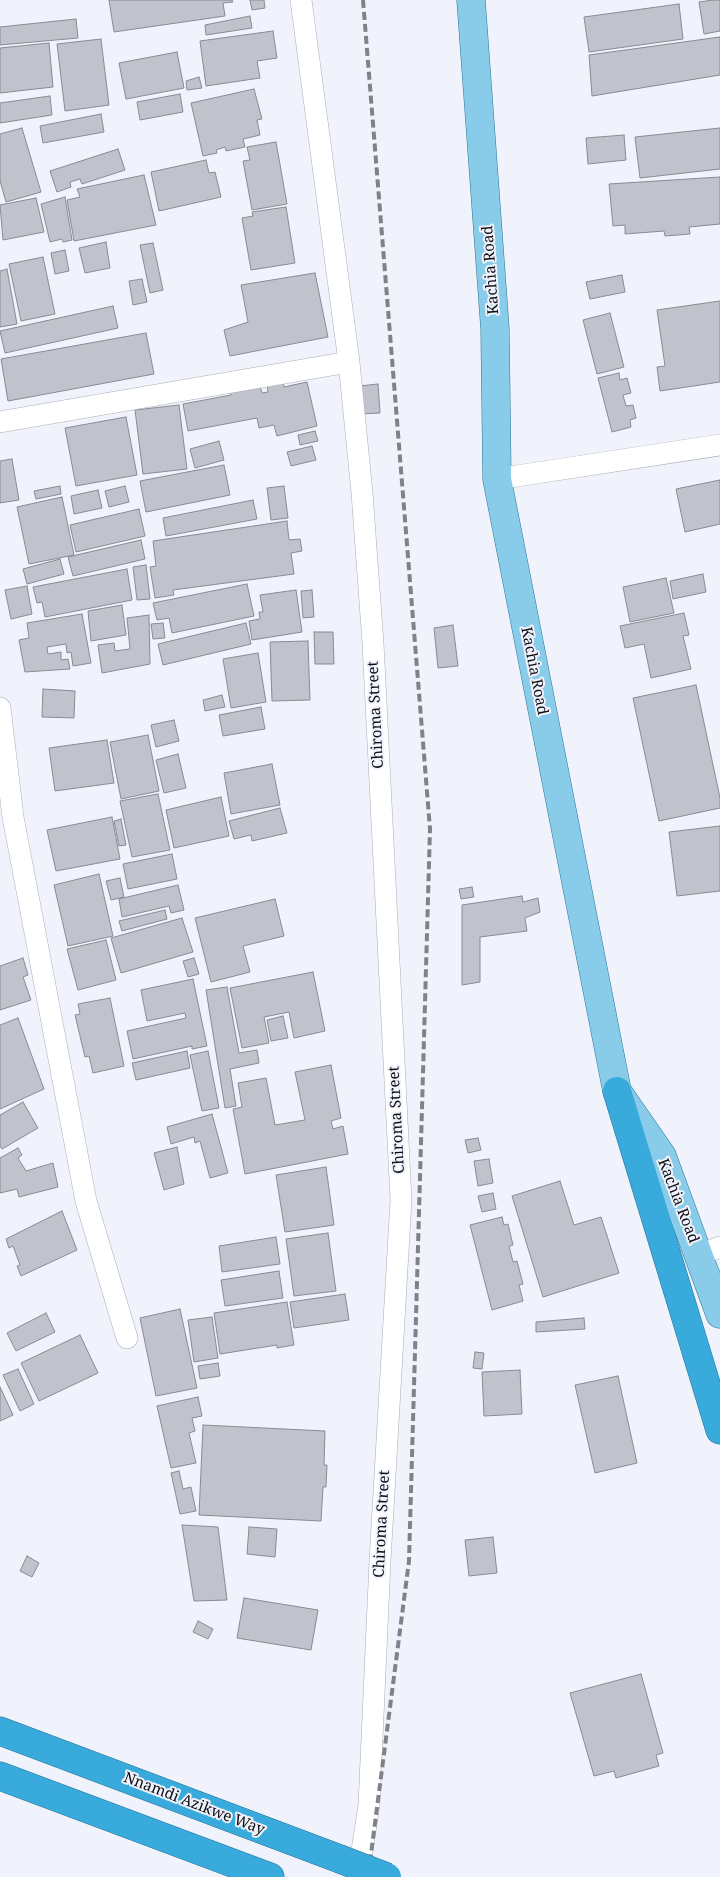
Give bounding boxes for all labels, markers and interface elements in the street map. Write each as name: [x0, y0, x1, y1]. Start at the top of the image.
street label: Kachia Road: [479, 225, 503, 315]
street label: Kachia Road: [517, 626, 551, 716]
street label: Chiroma Street: [364, 661, 388, 769]
street label: Chiroma Street: [385, 1066, 409, 1174]
street label: Kachia Road: [654, 1156, 702, 1246]
street label: Chiroma Street: [370, 1470, 394, 1578]
street label: Nnamdi Azikwe Way: [121, 1769, 267, 1839]

